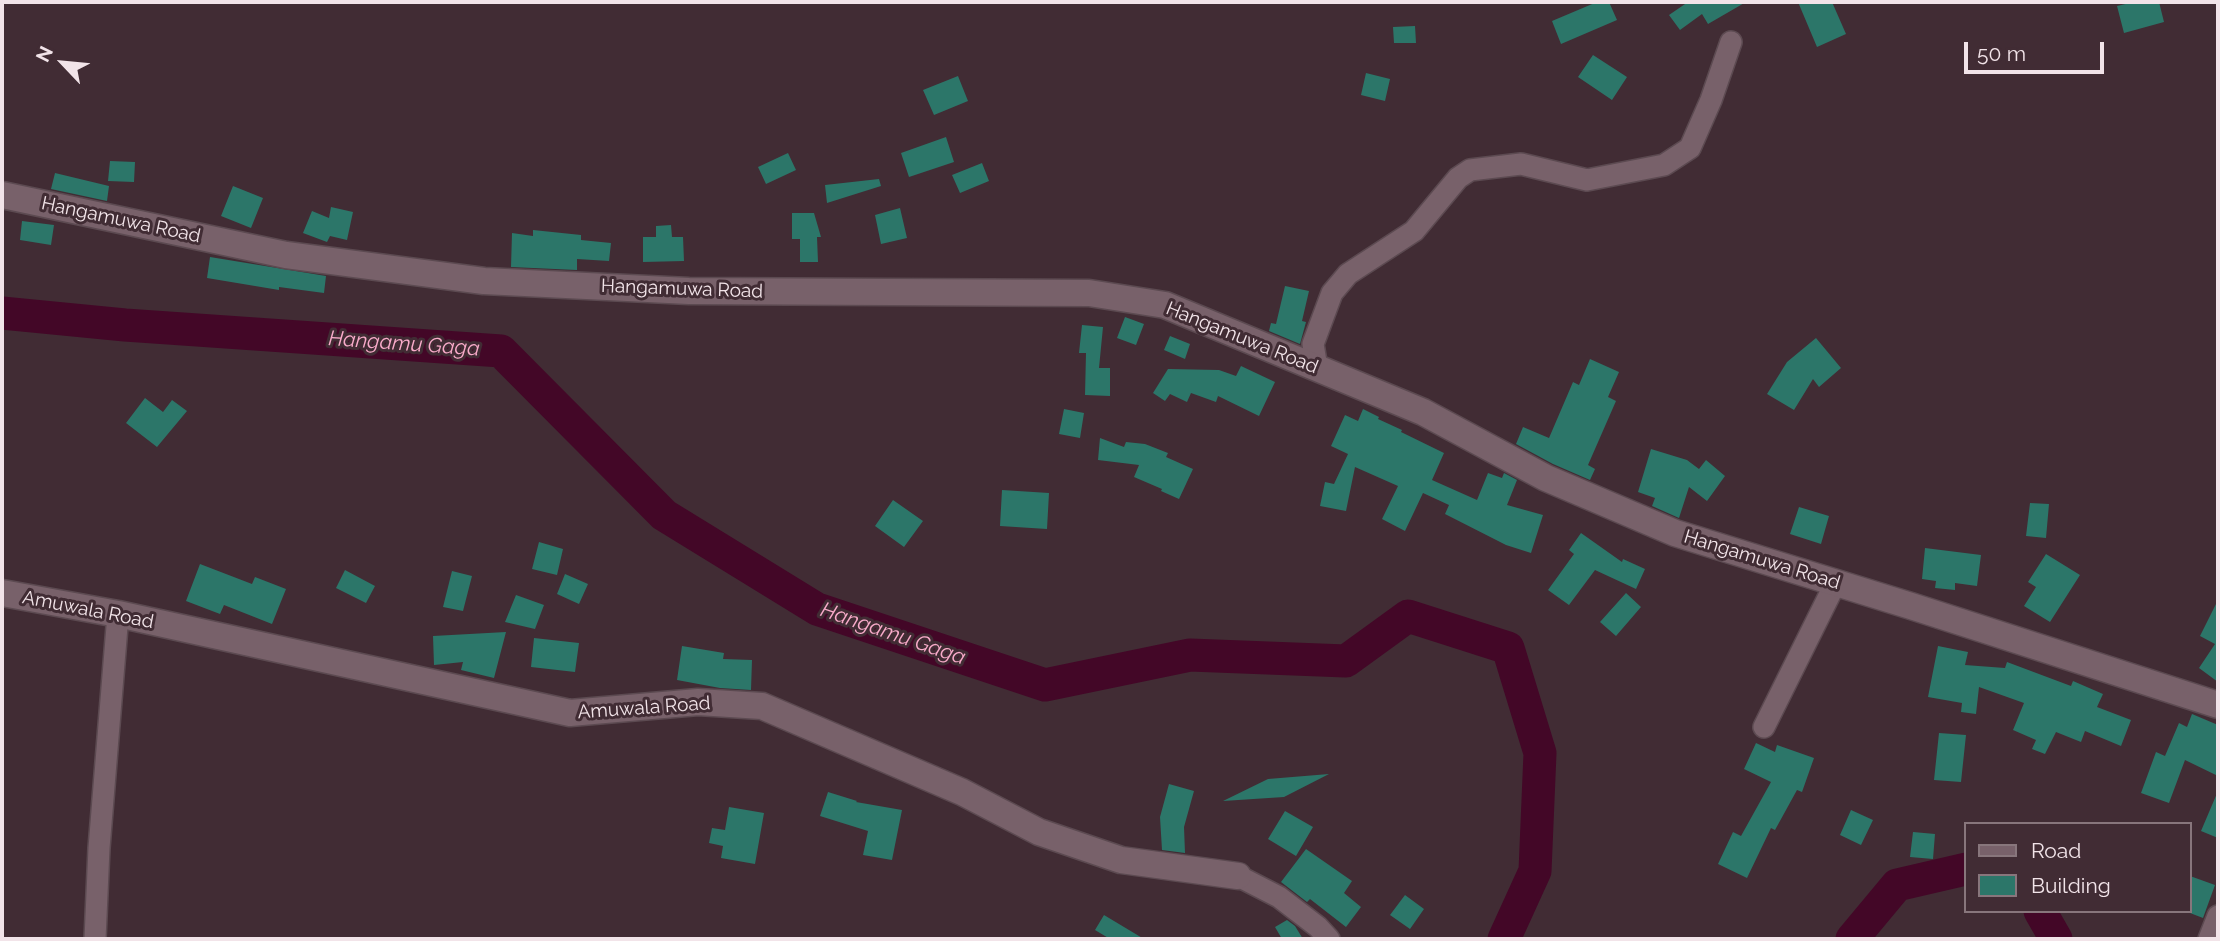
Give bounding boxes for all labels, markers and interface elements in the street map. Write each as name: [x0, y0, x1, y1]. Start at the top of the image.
north arrow: [28, 28, 98, 98]
scale bar: [1968, 28, 2108, 72]
text: 50 m: [1977, 41, 2026, 66]
text: N: [31, 42, 57, 65]
street label: Hangamuwa Road: [39, 192, 203, 248]
street label: Hangamuwa Road: [601, 275, 763, 303]
street label: Hangamuwa Road: [1163, 297, 1321, 379]
water label: Hangamu Gaga: [328, 326, 480, 362]
street label: Hangamuwa Road: [1681, 525, 1843, 595]
street label: Amuwala Road: [21, 586, 155, 634]
water label: Hangamu Gaga: [817, 597, 969, 671]
street label: Amuwala Road: [577, 692, 711, 724]
legend: [1965, 822, 2192, 913]
text: Road: [2031, 838, 2081, 863]
text: Building: [2031, 873, 2111, 898]

